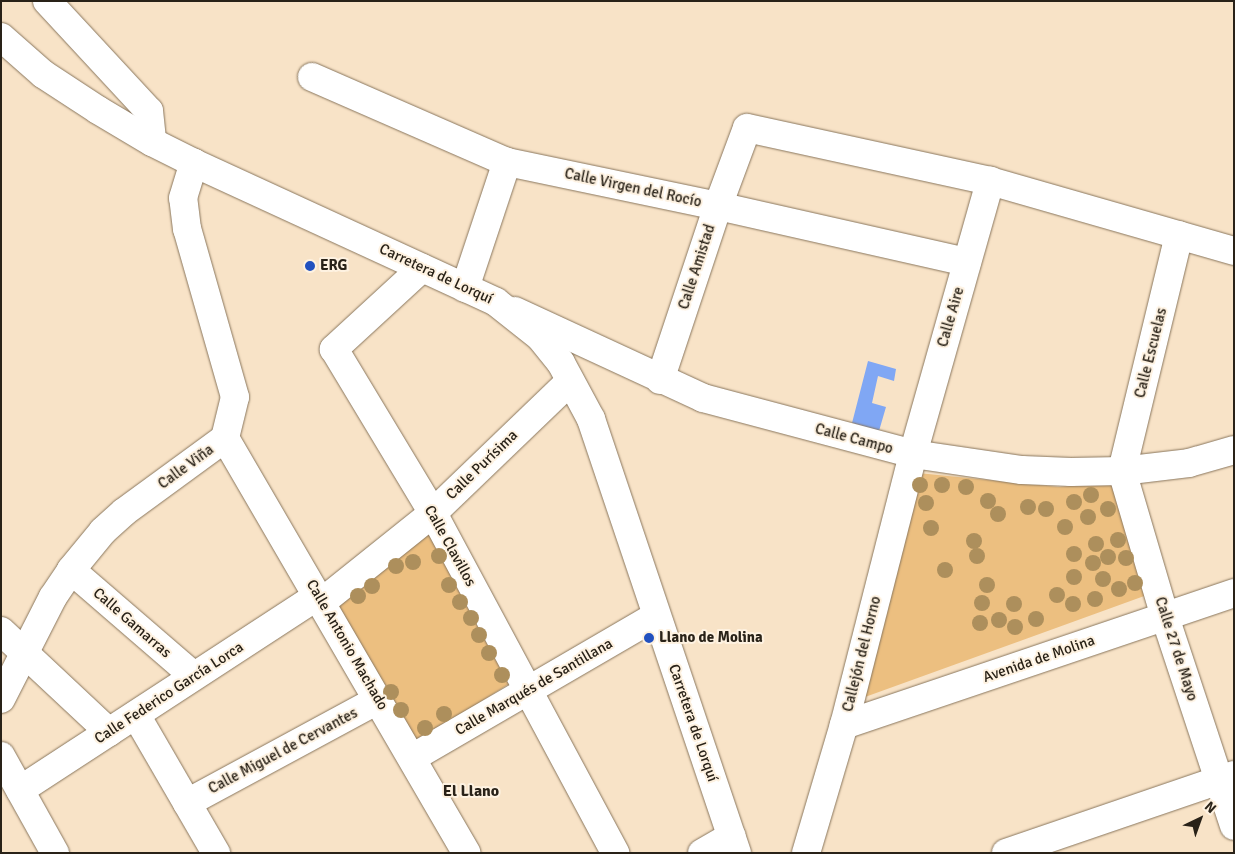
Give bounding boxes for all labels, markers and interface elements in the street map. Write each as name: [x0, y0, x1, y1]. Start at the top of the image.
street label: Calle Virgen del Rocío: [563, 165, 703, 211]
street label: Calle Amistad: [675, 222, 719, 312]
street label: Carretera de Lorquí: [376, 240, 496, 308]
place label: ERG: [320, 257, 347, 275]
marker: ERG: [304, 260, 316, 272]
street label: Calle Aire: [934, 285, 968, 349]
street label: Calle Escuelas: [1131, 306, 1171, 400]
street label: Calle Campo: [813, 420, 895, 458]
street label: Calle Purísima: [443, 426, 521, 504]
street label: Calle Viña: [155, 441, 217, 493]
street label: Calle Clavillos: [420, 502, 480, 590]
street label: Calle Antonio Machado: [302, 577, 392, 713]
street label: Calle Gamarras: [89, 584, 175, 662]
street label: Callejón del Horno: [839, 594, 885, 714]
street label: Calle 27 de Mayo: [1151, 595, 1201, 703]
place label: Llano de Molina: [659, 629, 763, 647]
street label: Avenida de Molina: [981, 631, 1097, 687]
marker: Llano de Molina: [643, 632, 655, 644]
street label: Calle Marqués de Santillana: [452, 635, 616, 739]
street label: Calle Federico García Lorca: [91, 638, 247, 748]
street label: Carretera de Lorquí: [664, 662, 722, 784]
street label: Calle Miguel de Cervantes: [205, 704, 361, 798]
district label: El Llano: [443, 781, 499, 801]
north arrow: [1175, 794, 1225, 844]
text: N: [1201, 798, 1220, 817]

